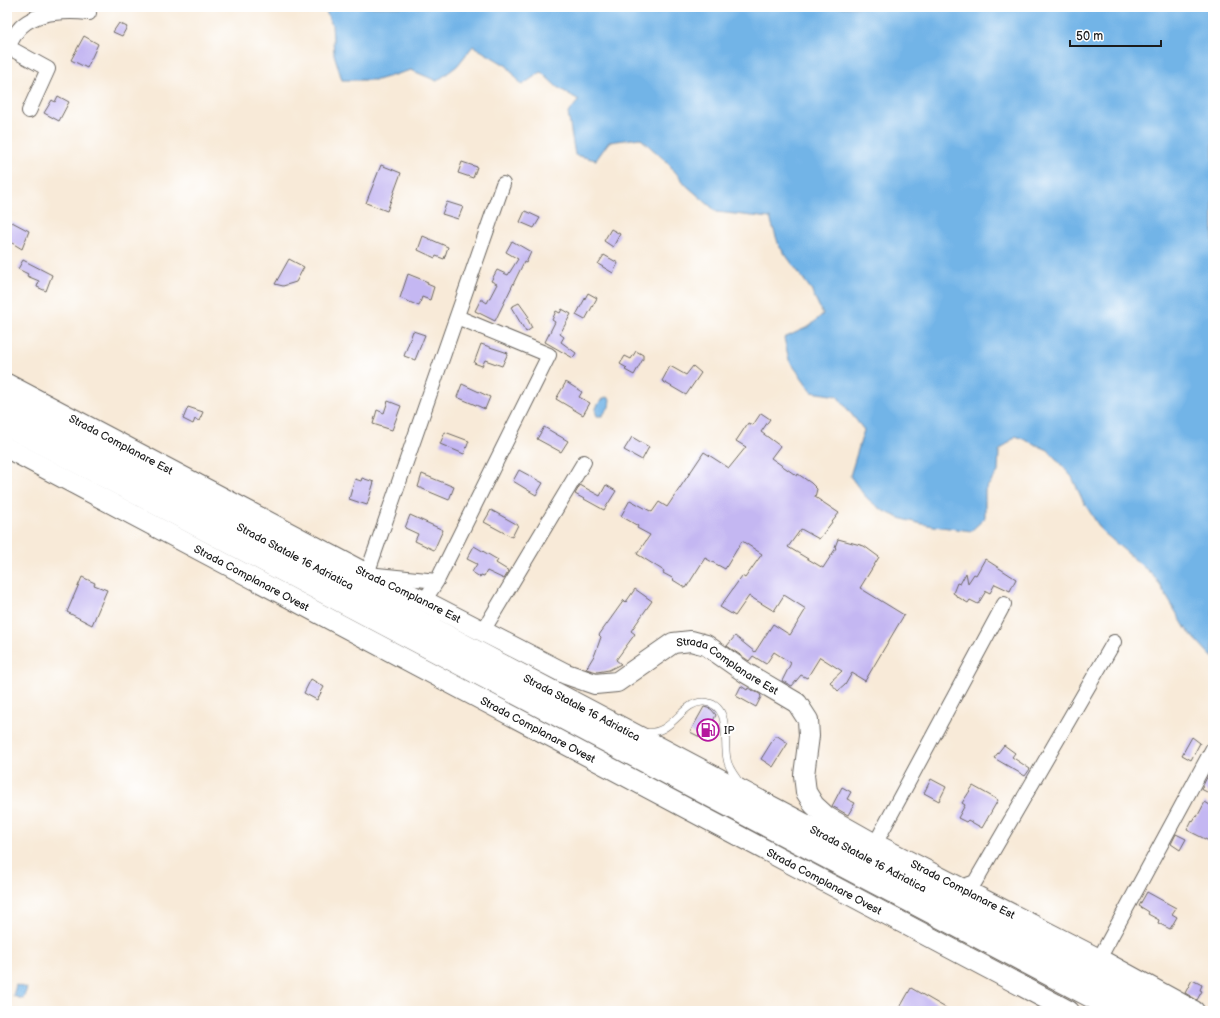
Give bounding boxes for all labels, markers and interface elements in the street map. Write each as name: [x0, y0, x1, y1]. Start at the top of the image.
scale bar: [1070, 22, 1161, 48]
text: 50 m: [1076, 29, 1103, 44]
street label: Strada Complanare Est: [67, 412, 176, 478]
street label: Strada Statale 16 Adriatica: [234, 520, 356, 593]
street label: Strada Complanare Ovest: [192, 542, 312, 614]
street label: Strada Complanare Est: [353, 563, 463, 626]
street label: Strada Complanare Est: [676, 635, 781, 698]
street label: Strada Statale 16 Adriatica: [521, 672, 642, 744]
street label: Strada Complanare Ovest: [478, 694, 598, 766]
fuel station icon: IP: [695, 717, 721, 743]
place label: IP: [724, 724, 734, 737]
street label: Strada Statale 16 Adriatica: [808, 823, 929, 895]
street label: Strada Complanare Ovest: [764, 846, 884, 918]
street label: Strada Complanare Est: [908, 857, 1018, 922]

